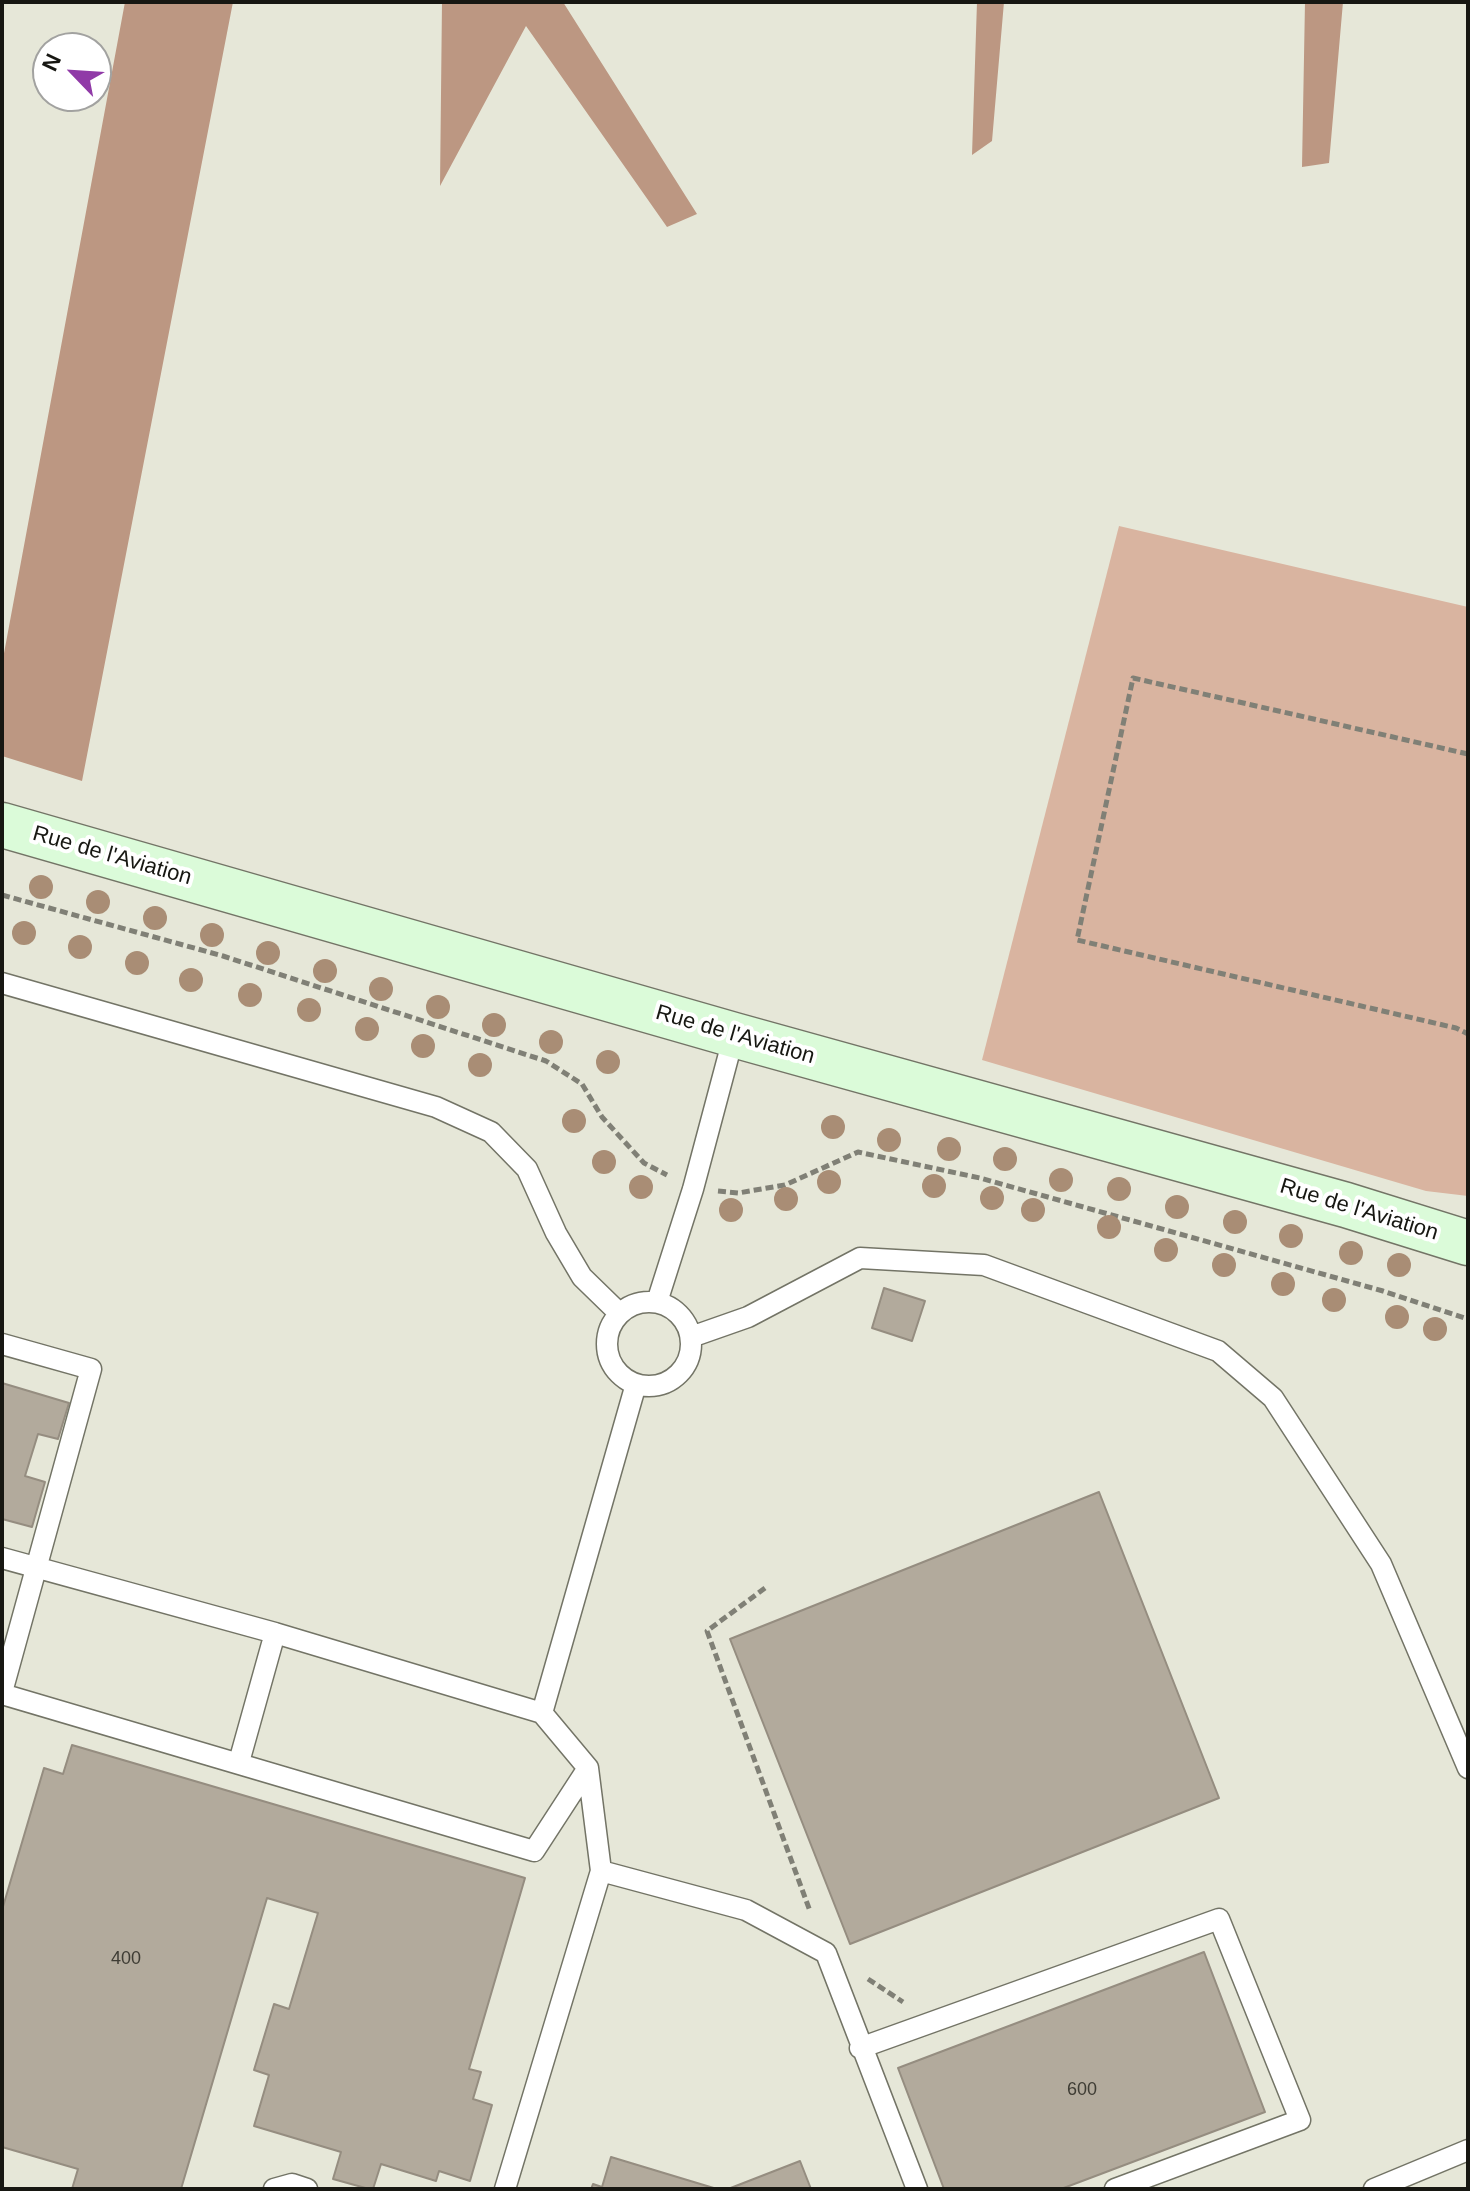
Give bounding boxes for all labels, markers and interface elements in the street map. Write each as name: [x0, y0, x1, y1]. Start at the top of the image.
north arrow: [32, 32, 112, 112]
text: N: [37, 50, 66, 75]
street label: Rue de l'Aviation: [30, 821, 194, 891]
street label: Rue de l'Aviation: [653, 1000, 817, 1070]
street label: Rue de l'Aviation: [1277, 1173, 1441, 1247]
house number: 400: [111, 1948, 141, 1970]
house number: 600: [1067, 2079, 1097, 2101]

